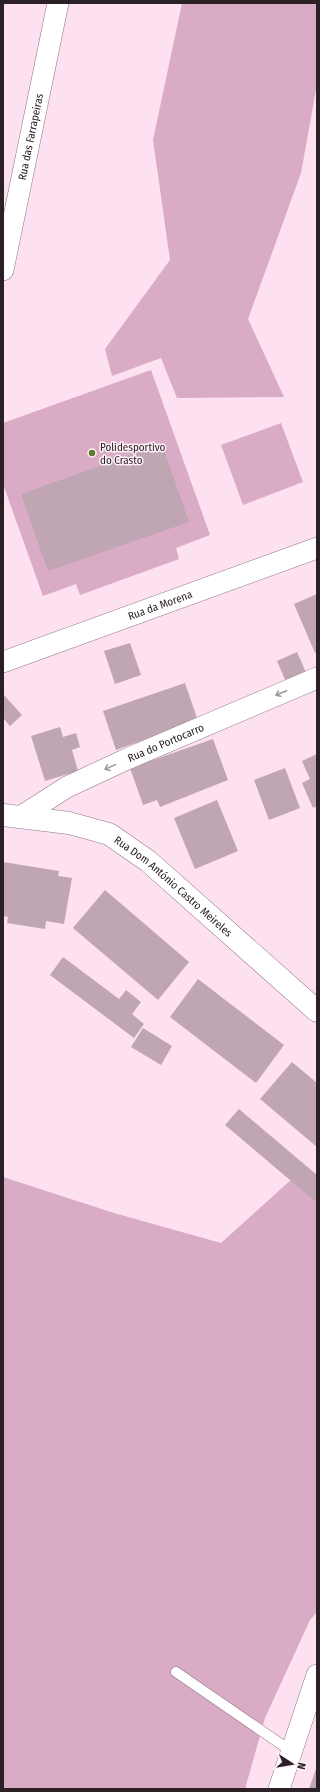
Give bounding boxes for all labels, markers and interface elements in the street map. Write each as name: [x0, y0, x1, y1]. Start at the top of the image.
street label: Rua das Farrapeiras: [16, 92, 46, 181]
place label: Polidesportivo do Crasto: [100, 441, 166, 467]
marker: Polidesportivo do Crasto: [87, 448, 97, 458]
street label: Rua da Morena: [126, 588, 194, 623]
one-way arrow: [276, 690, 288, 697]
street label: Rua do Portocarro: [126, 721, 206, 765]
one-way arrow: [105, 764, 117, 771]
street label: Rua Dom António Castro Meireles: [112, 834, 235, 940]
north arrow: [272, 1744, 312, 1784]
text: N: [294, 1761, 308, 1771]

